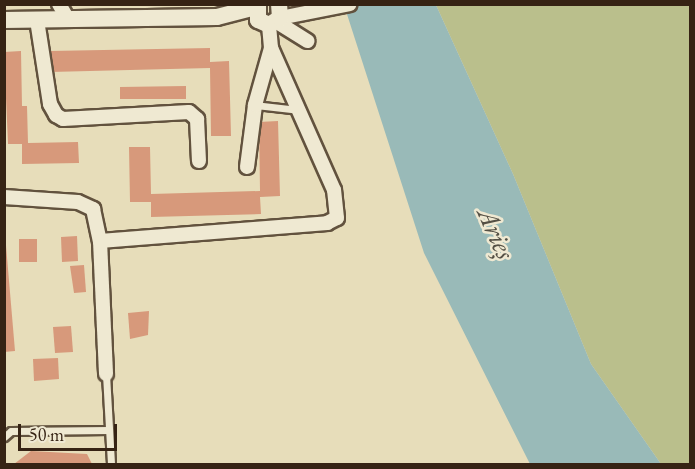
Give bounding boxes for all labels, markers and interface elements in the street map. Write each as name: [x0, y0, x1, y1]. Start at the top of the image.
water label: Arieș: [471, 202, 523, 264]
scale bar: [21, 412, 120, 450]
text: 50 m: [29, 423, 64, 446]

